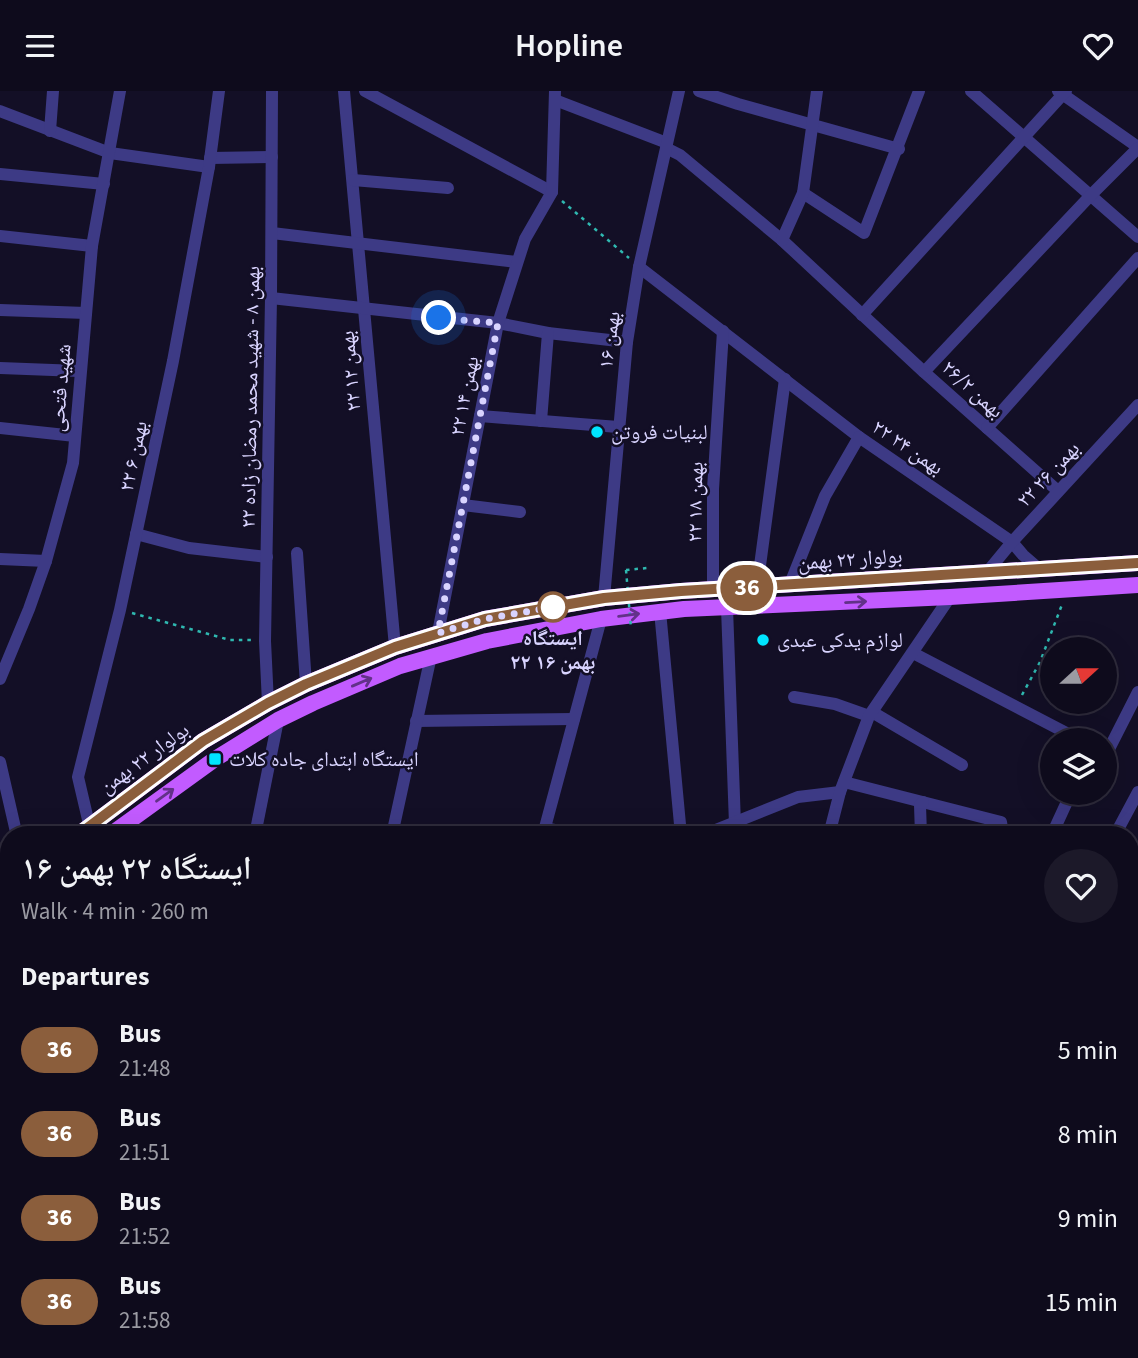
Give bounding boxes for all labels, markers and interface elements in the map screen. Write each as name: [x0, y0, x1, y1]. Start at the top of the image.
text: Hopline: [515, 23, 623, 69]
icon: menu: [21, 27, 59, 65]
icon: heart: [1079, 27, 1117, 65]
street label: ۲۲ بهمن ۸ - شهید محمد رمضان زاده: [233, 266, 267, 528]
your location: [421, 300, 456, 335]
street label: بهمن ۱۶: [590, 309, 628, 371]
street label: ۲۲ بهمن ۱۲: [332, 329, 368, 413]
street label: شهید فتحی: [41, 343, 79, 433]
street label: ۲۲ بهمن ۱۴: [442, 353, 486, 439]
street label: بهمن ۲۶/۲: [935, 353, 1011, 425]
street label: ۲۲ بهمن ۲۴: [866, 412, 950, 482]
place label: لبنیات فروتن: [611, 417, 708, 447]
street label: ۲۲ بهمن ۶: [111, 418, 155, 494]
marker: لبنیات فروتن: [589, 424, 605, 440]
street label: ۲۲ بهمن ۲۶: [1009, 434, 1087, 514]
street label: ۲۲ بهمن ۱۸: [679, 461, 711, 543]
street label: بولوار ۲۲ بهمن: [797, 540, 903, 578]
line badge: 36: [716, 565, 778, 611]
text: 36: [734, 570, 760, 605]
marker: ایستگاه ۲۲ بهمن ۱۶: [538, 592, 568, 622]
one-way arrow: [844, 595, 867, 608]
one-way arrow: [617, 609, 640, 622]
place label: ایستگاه ۲۲ بهمن ۱۶: [511, 623, 595, 677]
place label: لوازم یدکی عبدی: [777, 625, 903, 655]
marker: لوازم یدکی عبدی: [755, 632, 771, 648]
north arrow: [1040, 637, 1116, 714]
map controls: [1040, 637, 1117, 805]
one-way arrow: [351, 675, 372, 688]
street label: بولوار ۲۲ بهمن: [93, 715, 195, 801]
button: layers: [1040, 728, 1117, 805]
place label: ایستگاه ابتدای جاده کلات: [229, 744, 419, 774]
marker: ایستگاه ابتدای جاده کلات: [207, 751, 223, 767]
one-way arrow: [155, 788, 174, 802]
text: ایستگاه ۲۲ بهمن ۱۶: [21, 845, 252, 892]
button: heart: [1044, 849, 1118, 923]
text: Walk · 4 min · 260 m: [21, 895, 209, 928]
text: Departures: [21, 958, 149, 995]
text: Bus: [119, 1015, 161, 1052]
text: 36: [47, 1032, 72, 1067]
text: 5 min: [1058, 1032, 1118, 1069]
text: 21:48: [119, 1052, 170, 1085]
text: Bus: [119, 1099, 161, 1136]
text: 36: [47, 1116, 72, 1151]
text: 8 min: [1058, 1116, 1118, 1153]
text: 21:51: [119, 1136, 170, 1169]
text: Bus: [119, 1183, 161, 1220]
text: 36: [47, 1200, 72, 1235]
text: 9 min: [1058, 1200, 1118, 1237]
text: 21:52: [119, 1220, 170, 1253]
text: Bus: [119, 1267, 161, 1304]
text: 36: [47, 1284, 72, 1319]
text: 15 min: [1045, 1284, 1118, 1321]
text: 21:58: [119, 1304, 170, 1337]

